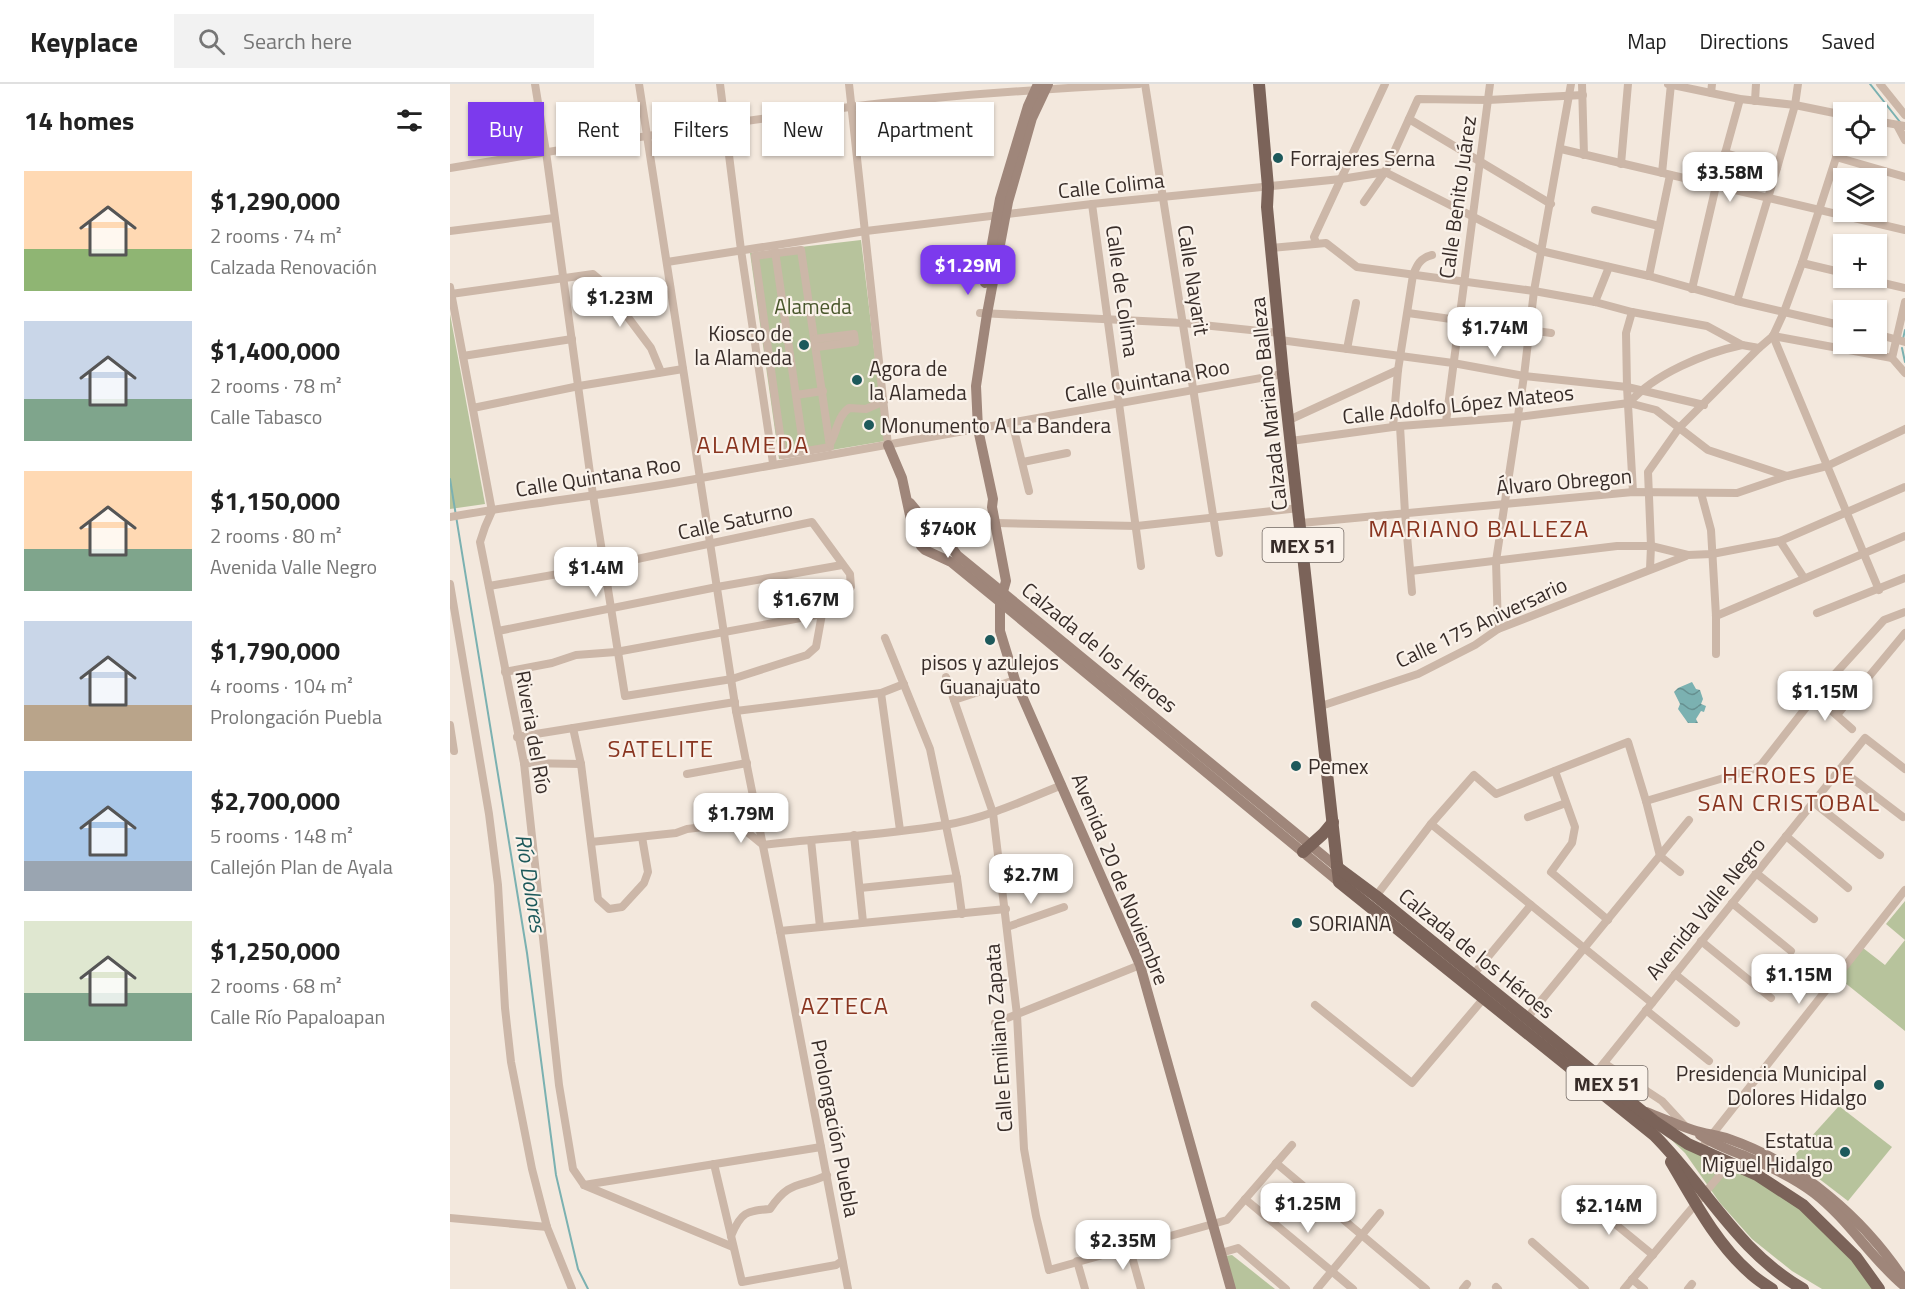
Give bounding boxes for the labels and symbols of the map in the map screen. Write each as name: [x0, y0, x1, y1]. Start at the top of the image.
street label: Calle Benito Juárez: [1430, 113, 1484, 281]
place label: Forrajeres Serna: [1290, 142, 1436, 174]
marker: Forrajeres Serna: [1271, 151, 1285, 165]
pin: $3.58M: [1681, 152, 1779, 203]
street label: Calle Colima: [1056, 163, 1166, 206]
street label: Calle de Colima: [1098, 223, 1148, 360]
street label: Calle Nayarit: [1169, 223, 1219, 338]
pin: $1.29M: [919, 245, 1017, 296]
pin: $1.23M: [571, 277, 669, 328]
park label: Alameda: [774, 290, 852, 322]
street label: Calzada Mariano Balleza: [1241, 295, 1295, 512]
pin: $1.74M: [1446, 307, 1544, 358]
place label: Kiosco de la Alameda: [694, 317, 792, 373]
marker: Kiosco de la Alameda: [797, 338, 811, 352]
street label: Calle Quintana Roo: [1062, 350, 1232, 410]
place label: Agora de la Alameda: [869, 352, 967, 408]
marker: Agora de la Alameda: [850, 373, 864, 387]
street label: Calle Adolfo López Mateos: [1341, 376, 1575, 432]
place label: Monumento A La Bandera: [881, 409, 1112, 441]
marker: Monumento A La Bandera: [862, 418, 876, 432]
district label: ALAMEDA: [696, 426, 810, 462]
street label: Calle Quintana Roo: [513, 447, 683, 505]
street label: Álvaro Obregon: [1495, 459, 1633, 503]
street label: Calle Saturno: [674, 492, 796, 548]
pin: $740K: [906, 508, 990, 559]
district label: MARIANO BALLEZA: [1368, 510, 1590, 546]
road number: MEX 51: [1262, 528, 1344, 562]
pin: $1.4M: [554, 547, 638, 598]
street label: Calle 175 Aniversario: [1390, 568, 1572, 676]
street label: Calzada de los Héroes: [1015, 574, 1185, 720]
pin: $1.67M: [757, 579, 855, 630]
marker: pisos y azulejos Guanajuato: [983, 633, 997, 647]
place label: pisos y azulejos Guanajuato: [921, 646, 1059, 702]
street label: Riveria del Río: [507, 668, 561, 796]
pin: $1.15M: [1776, 671, 1874, 722]
district label: SATELITE: [607, 730, 715, 766]
place label: Pemex: [1308, 750, 1369, 782]
district label: HEROES DE SAN CRISTOBAL: [1697, 756, 1881, 820]
marker: Pemex: [1289, 759, 1303, 773]
street label: Avenida 20 de Noviembre: [1064, 768, 1178, 990]
pin: $1.79M: [692, 793, 790, 844]
street label: Avenida Valle Negro: [1637, 830, 1773, 986]
water label: Río Dolores: [506, 832, 556, 936]
pin: $2.7M: [989, 854, 1073, 905]
street label: Calzada de los Héroes: [1392, 880, 1562, 1026]
place label: SORIANA: [1309, 907, 1392, 939]
marker: SORIANA: [1290, 916, 1304, 930]
street label: Calle Emiliano Zapata: [975, 942, 1021, 1133]
pin: $1.15M: [1750, 954, 1848, 1005]
district label: AZTECA: [800, 987, 890, 1023]
street label: Prolongación Puebla: [803, 1036, 869, 1220]
place label: Presidencia Municipal Dolores Hidalgo: [1676, 1057, 1867, 1113]
road number: MEX 51: [1566, 1066, 1648, 1100]
marker: Presidencia Municipal Dolores Hidalgo: [1872, 1078, 1886, 1092]
place label: Estatua Miguel Hidalgo: [1702, 1124, 1833, 1180]
marker: Estatua Miguel Hidalgo: [1838, 1145, 1852, 1159]
pin: $1.25M: [1259, 1183, 1357, 1234]
pin: $2.14M: [1560, 1185, 1658, 1236]
pin: $2.35M: [1074, 1220, 1172, 1271]

